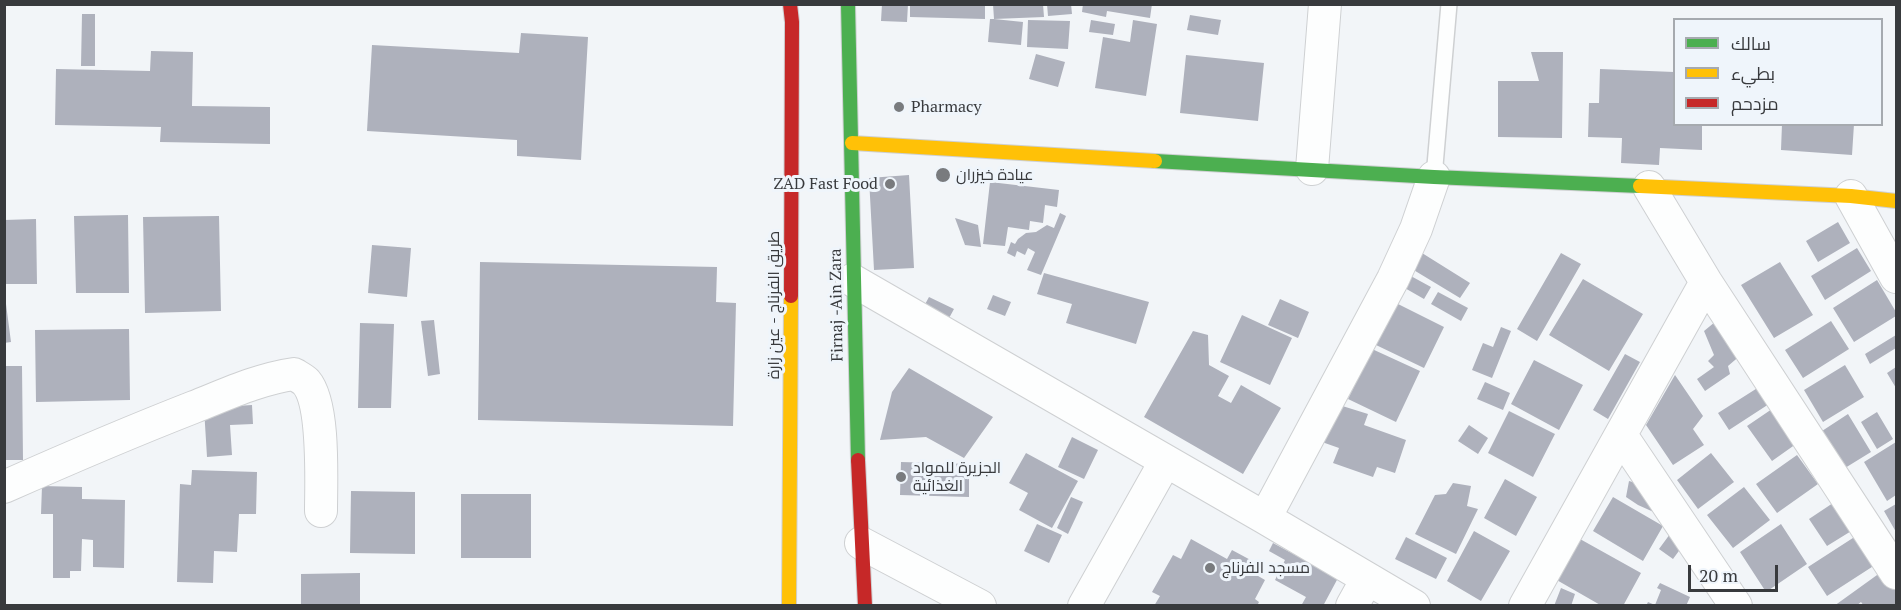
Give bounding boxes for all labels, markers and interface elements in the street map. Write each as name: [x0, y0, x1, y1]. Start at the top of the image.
legend: [1673, 18, 1883, 126]
text: سالك: [1731, 31, 1771, 55]
text: بطيء: [1731, 61, 1775, 85]
text: مزدحم: [1731, 91, 1779, 115]
place label: Pharmacy: [911, 97, 982, 117]
marker: Pharmacy: [892, 100, 906, 114]
place label: عيادة خيزران: [956, 165, 1033, 185]
marker: عيادة خيزران: [934, 166, 952, 184]
place label: ZAD Fast Food: [774, 174, 878, 194]
marker: ZAD Fast Food: [883, 177, 897, 191]
street label: طريق الفرناج - عين زارة: [764, 231, 784, 379]
street label: Firnaj -Ain Zara: [826, 248, 848, 362]
place label: الجزيرة للمواد الغذائية: [913, 458, 1001, 496]
marker: الجزيرة للمواد الغذائية: [894, 470, 908, 484]
scale bar: [1691, 553, 1781, 591]
place label: مسجد الفرناج: [1222, 558, 1310, 578]
marker: مسجد الفرناج: [1203, 561, 1217, 575]
text: 20 m: [1699, 563, 1738, 587]

